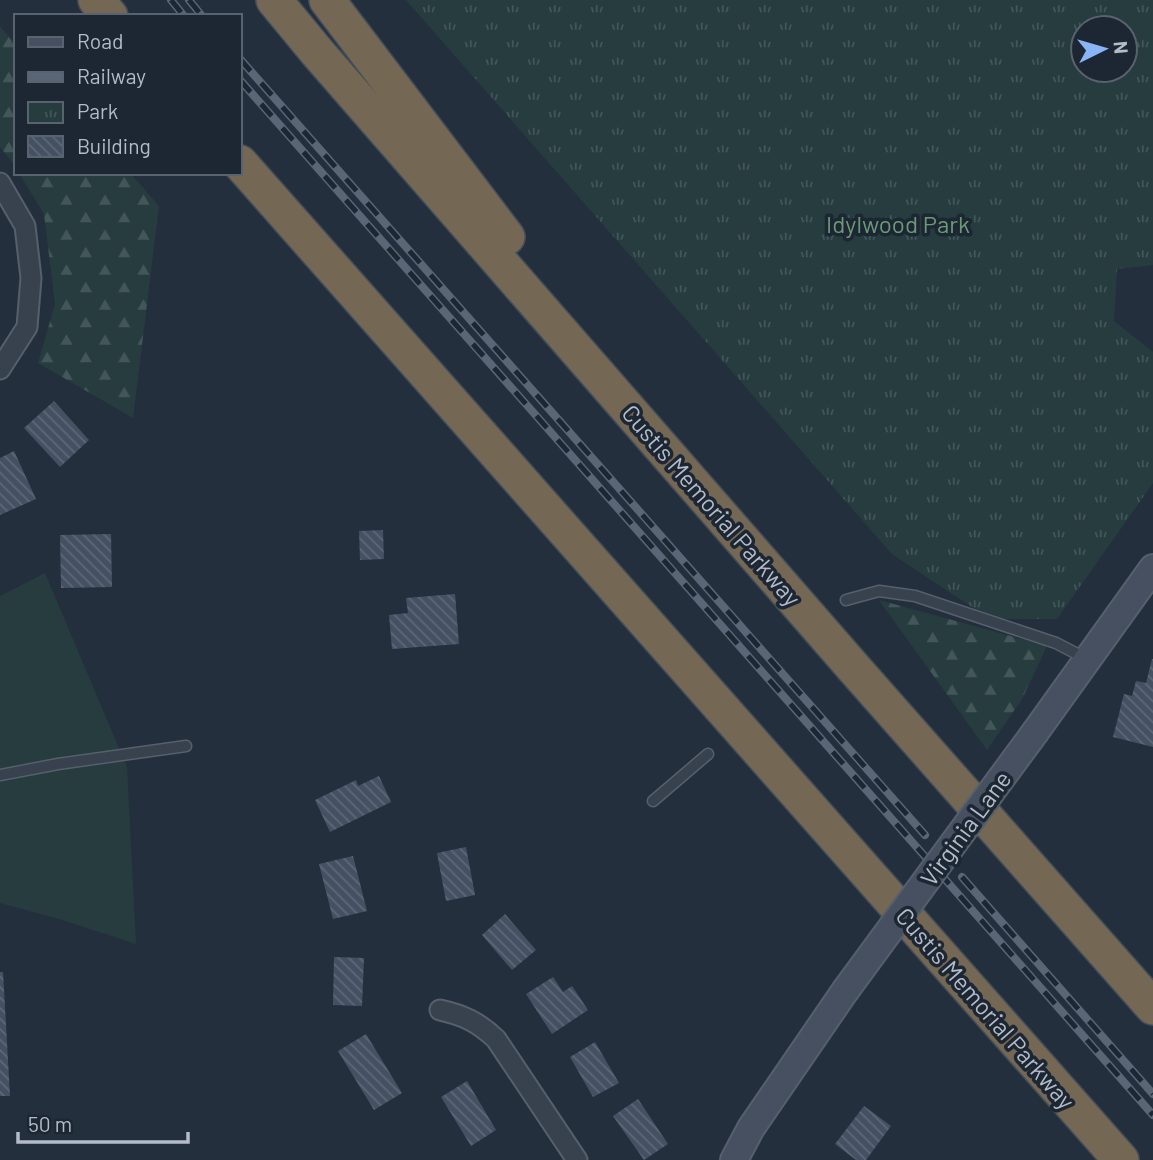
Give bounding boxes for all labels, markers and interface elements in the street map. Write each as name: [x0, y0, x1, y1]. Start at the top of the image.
legend: [14, 14, 242, 175]
north arrow: [1069, 14, 1139, 84]
text: Road: [77, 28, 123, 53]
text: N: [1109, 40, 1133, 55]
text: Railway: [77, 63, 146, 88]
text: Park: [77, 98, 118, 123]
text: Building: [77, 133, 151, 158]
park label: Idylwood Park: [826, 209, 970, 238]
street label: Custis Memorial Parkway: [617, 398, 807, 612]
street label: Virginia Lane: [914, 765, 1016, 891]
street label: Custis Memorial Parkway: [891, 901, 1081, 1115]
scale bar: [18, 1100, 187, 1144]
text: 50 m: [28, 1111, 72, 1136]

